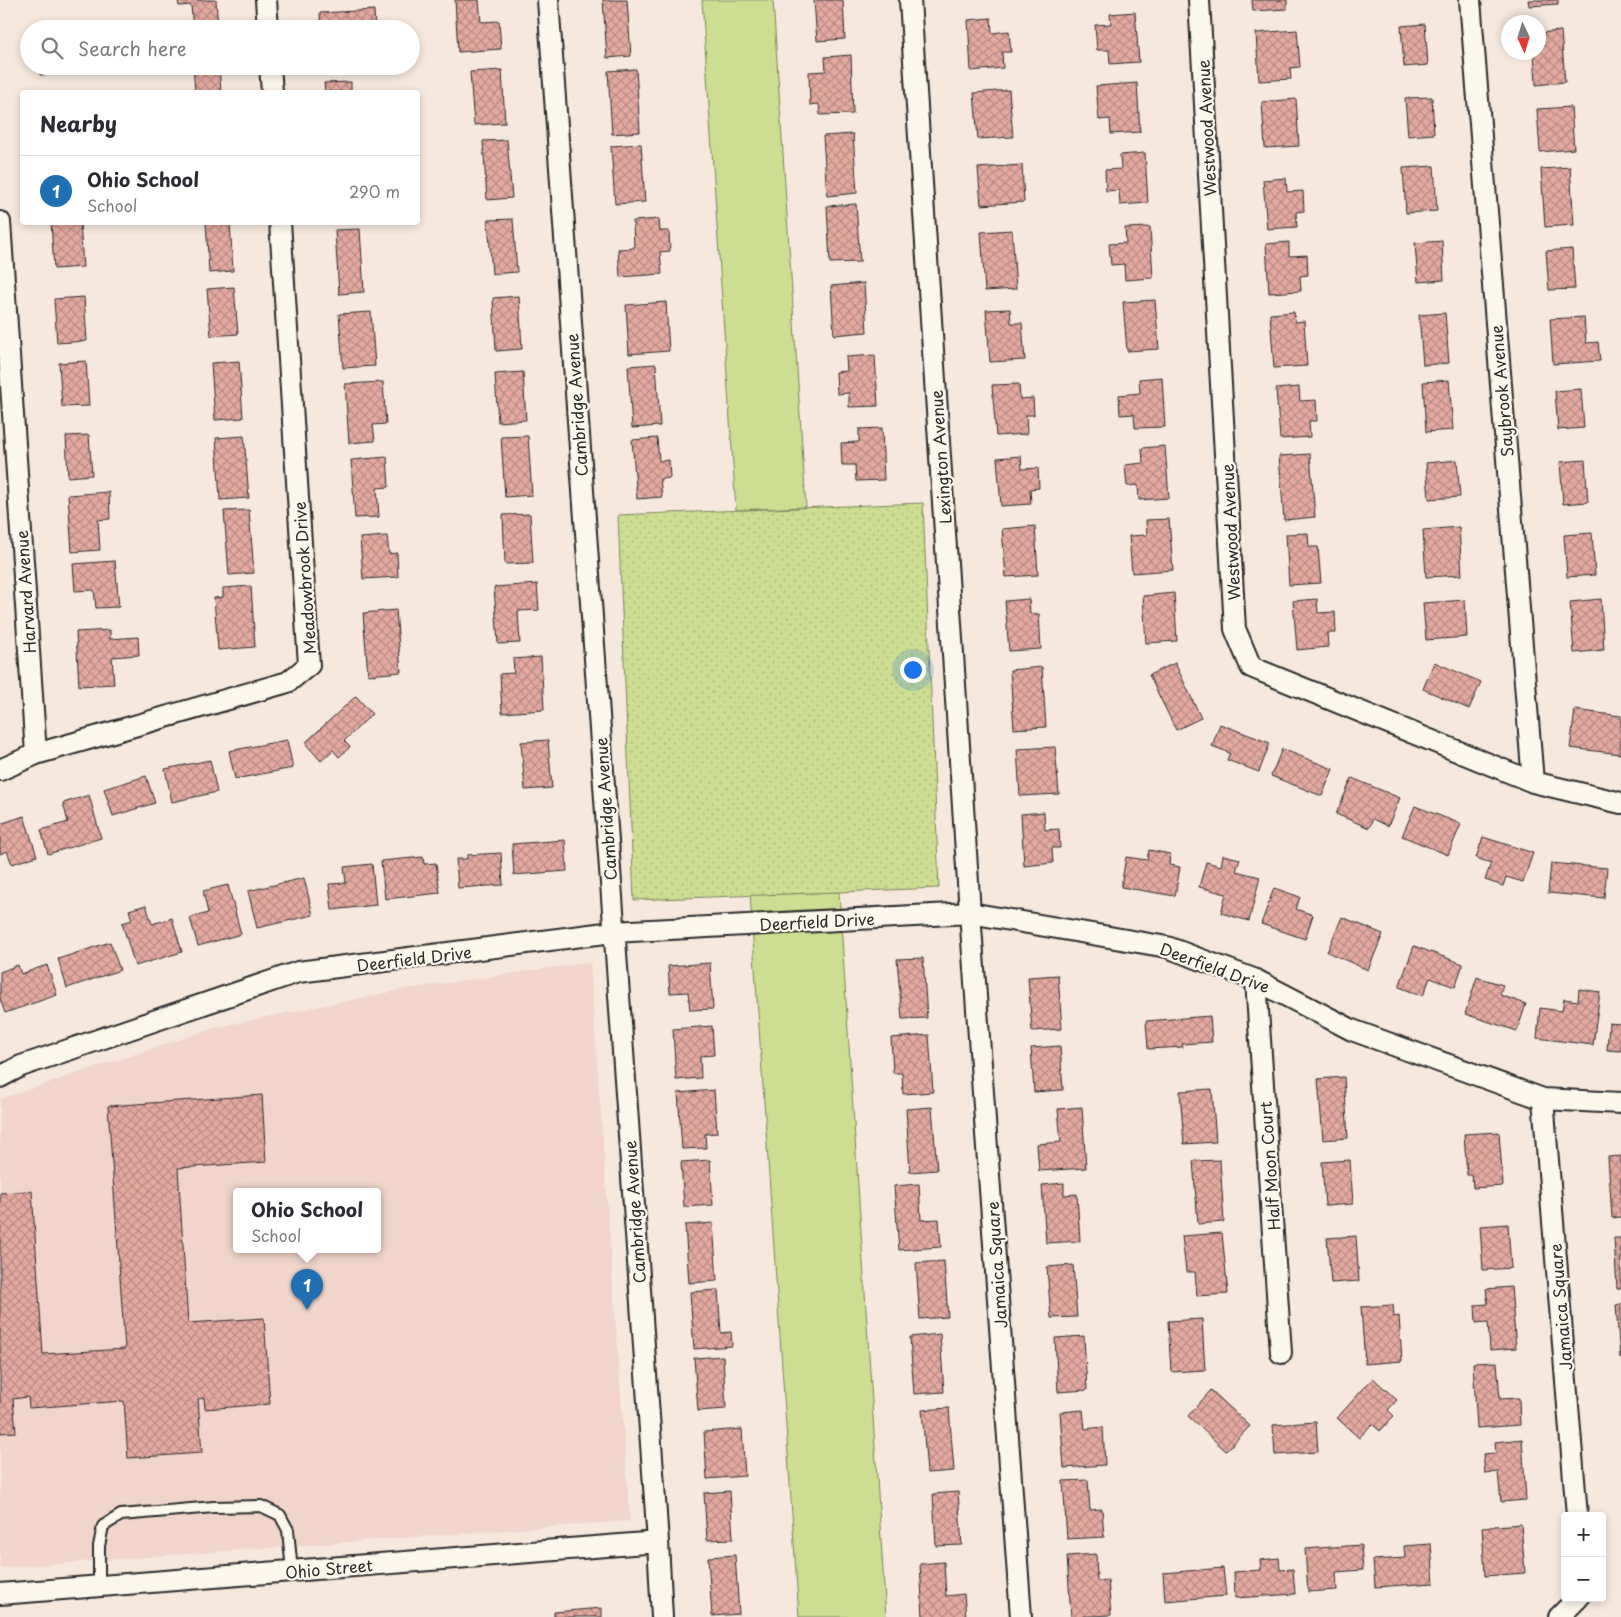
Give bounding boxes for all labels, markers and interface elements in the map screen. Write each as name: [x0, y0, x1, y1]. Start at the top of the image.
north arrow: [1501, 15, 1546, 60]
search box: [20, 20, 420, 75]
icon: search: [38, 34, 66, 62]
text: Search here: [78, 34, 187, 62]
street label: Westwood Avenue: [1190, 59, 1222, 197]
text: Nearby: [40, 107, 117, 139]
text: Ohio School: [87, 165, 199, 193]
text: 1: [52, 179, 60, 203]
text: 290 m: [349, 179, 400, 203]
text: School: [87, 193, 137, 217]
street label: Saybrook Avenue: [1483, 324, 1519, 458]
street label: Cambridge Avenue: [559, 332, 593, 477]
street label: Lexington Avenue: [923, 389, 957, 525]
street label: Westwood Avenue: [1214, 463, 1246, 601]
street label: Meadowbrook Drive: [287, 501, 321, 655]
street label: Harvard Avenue: [9, 529, 41, 654]
your location: [900, 657, 926, 683]
street label: Cambridge Avenue: [588, 736, 622, 881]
street label: Deerfield Drive: [759, 906, 875, 936]
street label: Deerfield Drive: [1157, 936, 1273, 998]
street label: Deerfield Drive: [355, 939, 473, 977]
street label: Half Moon Court: [1252, 1100, 1285, 1231]
street label: Cambridge Avenue: [617, 1139, 651, 1284]
popup: [233, 1188, 381, 1253]
text: Ohio School: [251, 1195, 363, 1223]
street label: Jamaica Square: [980, 1201, 1012, 1329]
text: School: [251, 1223, 301, 1247]
street label: Jamaica Square: [1543, 1243, 1577, 1371]
pin: 1: [291, 1269, 323, 1310]
map controls: [1561, 1512, 1606, 1602]
button: +: [1561, 1512, 1606, 1557]
street label: Ohio Street: [284, 1552, 374, 1584]
button: −: [1561, 1557, 1606, 1602]

